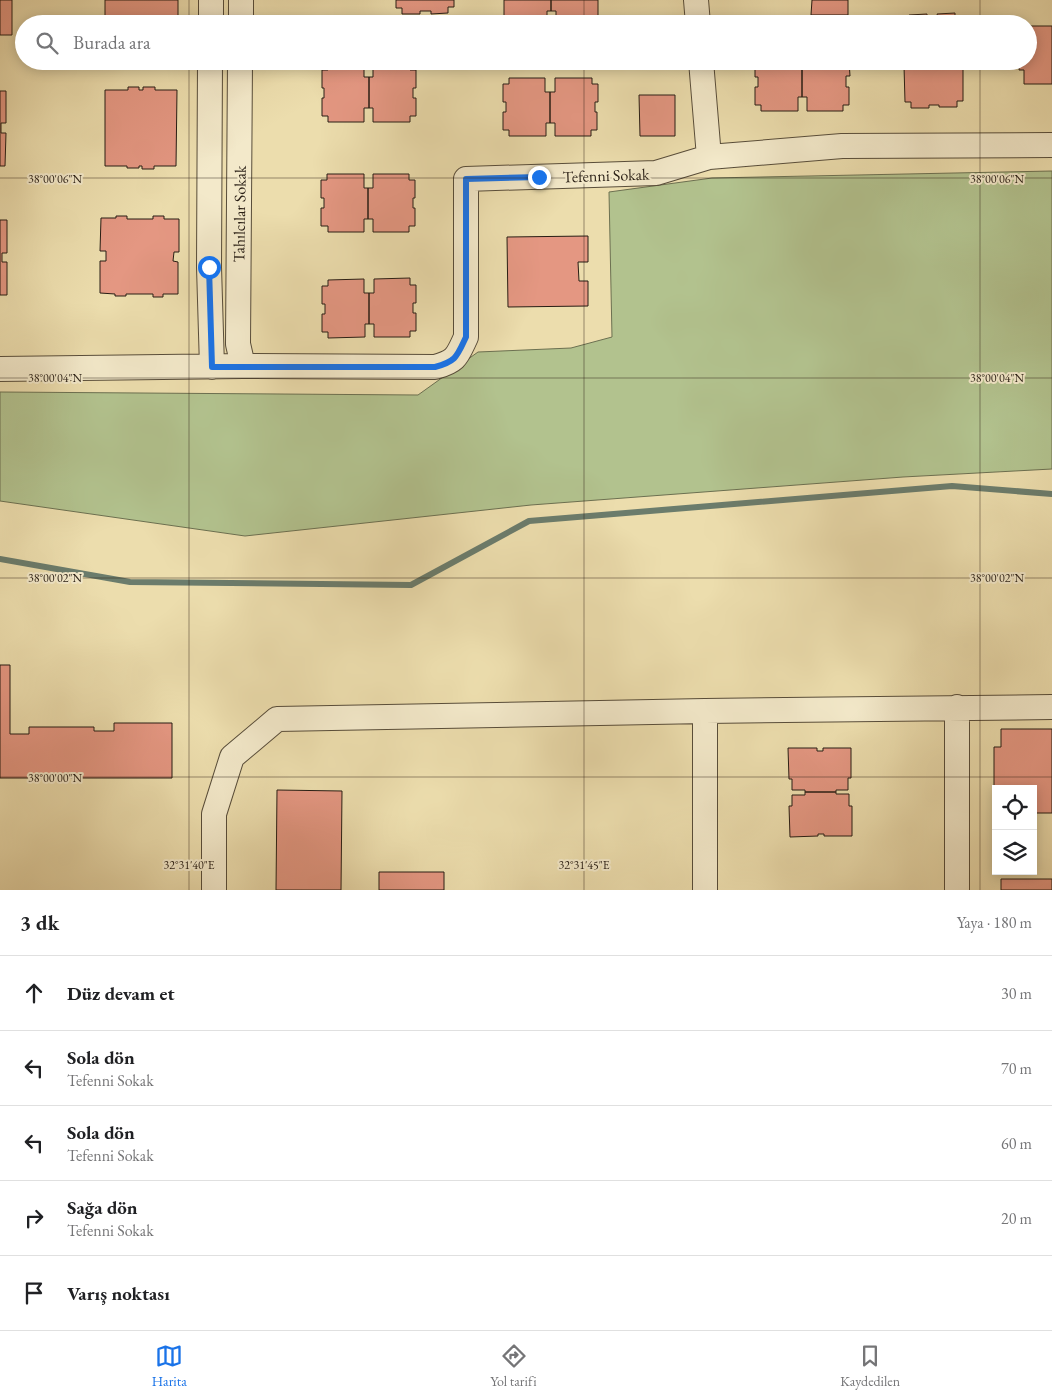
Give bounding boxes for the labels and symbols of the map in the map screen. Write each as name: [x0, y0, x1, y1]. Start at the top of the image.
street label: Tefenni Sokak: [562, 163, 650, 188]
street label: Tahılcılar Sokak: [228, 165, 251, 263]
route end: [528, 166, 551, 189]
text: 38°00'06"N: [28, 171, 82, 187]
text: 38°00'06"N: [970, 171, 1024, 187]
route start: [198, 256, 221, 279]
text: 38°00'04"N: [28, 370, 82, 386]
text: 38°00'04"N: [970, 370, 1024, 386]
text: 38°00'02"N: [28, 570, 82, 586]
text: 38°00'02"N: [970, 570, 1024, 586]
text: 38°00'00"N: [28, 770, 82, 786]
text: 32°31'40"E: [163, 857, 215, 873]
text: 32°31'45"E: [558, 857, 610, 873]

